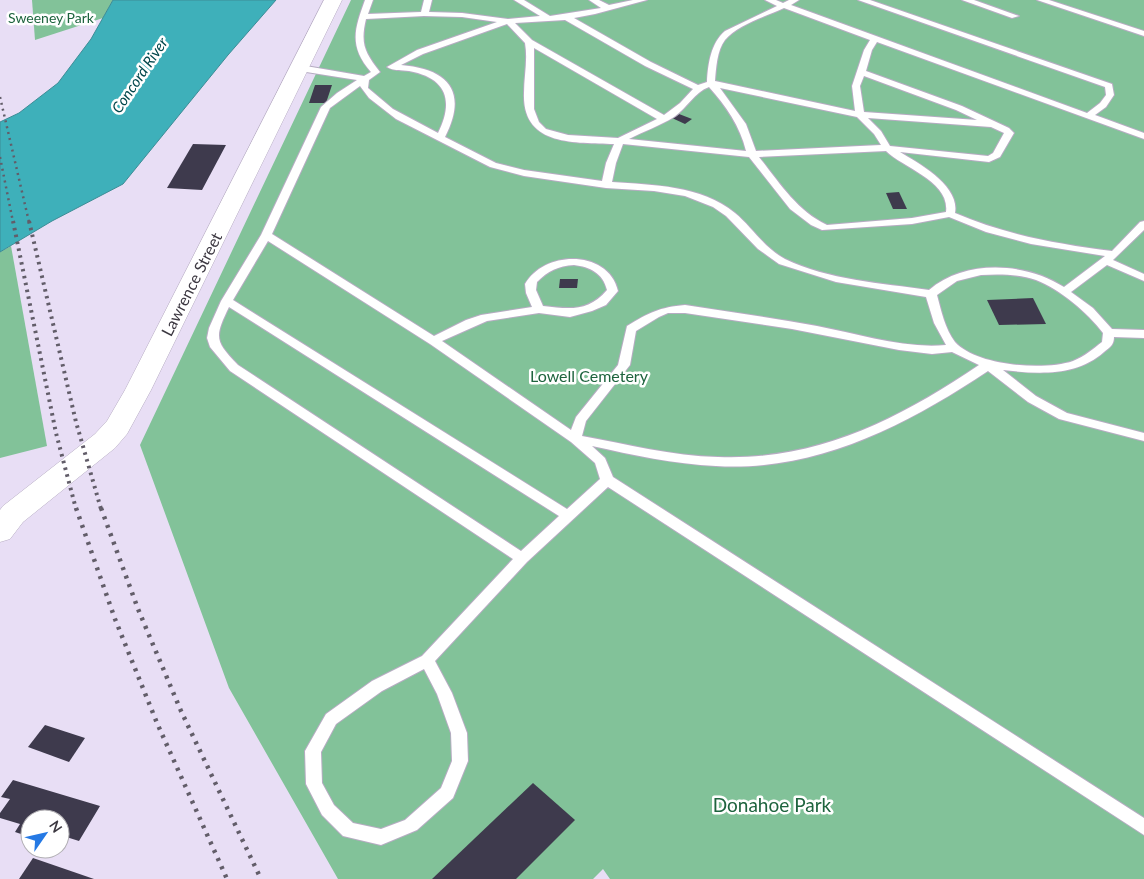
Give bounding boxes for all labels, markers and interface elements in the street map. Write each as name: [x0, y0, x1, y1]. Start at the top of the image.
park label: Sweeney Park: [8, 9, 95, 26]
water label: Concord River: [107, 33, 171, 116]
street label: Lawrence Street: [157, 229, 225, 339]
park label: Lowell Cemetery: [530, 366, 649, 385]
park label: Donahoe Park: [713, 793, 832, 816]
north arrow: [20, 809, 70, 859]
text: N: [46, 817, 66, 836]

